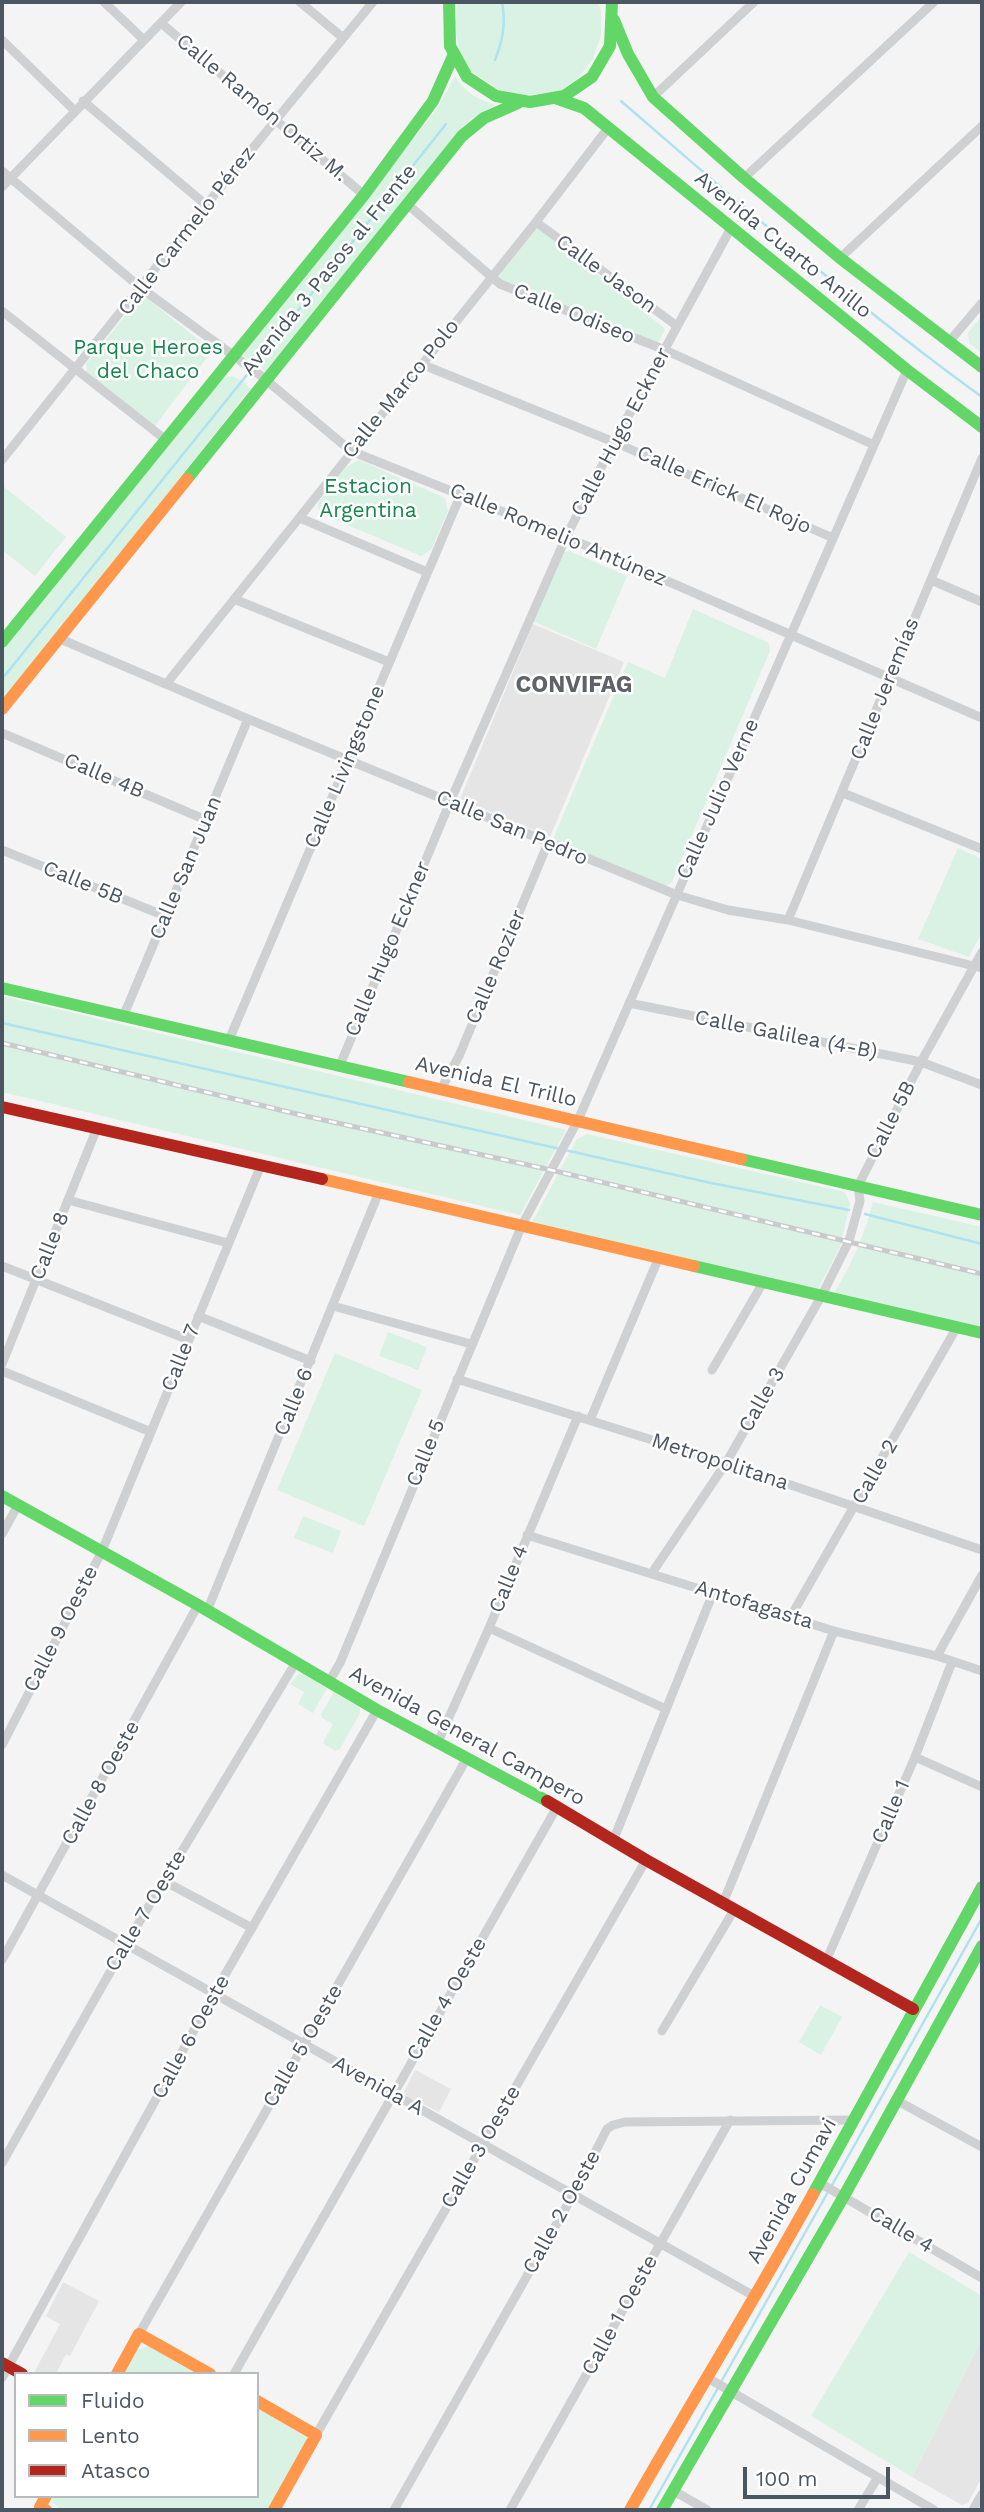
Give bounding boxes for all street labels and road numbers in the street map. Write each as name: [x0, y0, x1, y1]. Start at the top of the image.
street label: Calle Ramón Ortiz M.: [171, 29, 353, 187]
street label: Calle Carmelo Pérez: [113, 141, 261, 321]
street label: Avenida 3 Pasos al Frente: [236, 159, 422, 381]
street label: Avenida Cuarto Anillo: [689, 166, 877, 324]
street label: Calle Jason: [551, 229, 661, 319]
street label: Calle Odiseo: [510, 278, 638, 350]
street label: Calle Marco Polo: [337, 314, 465, 464]
street label: Calle Hugo Eckner: [566, 343, 676, 521]
street label: Calle Erick El Rojo: [633, 440, 815, 540]
street label: Calle Romelio Antúnez: [446, 478, 670, 592]
street label: Calle Jeremías: [845, 614, 925, 764]
street label: Calle Livingstone: [299, 682, 391, 852]
street label: Calle Julio Verne: [671, 715, 765, 883]
street label: Calle 4B: [60, 748, 148, 804]
street label: Calle San Pedro: [432, 785, 592, 871]
street label: Calle San Juan: [144, 793, 228, 943]
street label: Calle 5B: [39, 856, 127, 910]
street label: Calle Hugo Eckner: [340, 858, 436, 1040]
street label: Calle Rozier: [461, 906, 531, 1028]
street label: Calle Galilea (4-B): [693, 1005, 879, 1065]
street label: Avenida El Trillo: [413, 1051, 579, 1113]
street label: Calle 5B: [861, 1077, 921, 1163]
street label: Calle 8: [25, 1208, 75, 1284]
street label: Calle 7: [156, 1321, 206, 1395]
street label: Calle 3: [733, 1363, 791, 1437]
street label: Calle 6: [269, 1364, 319, 1440]
street label: Calle 5: [401, 1416, 451, 1490]
street label: Metropolitana: [648, 1428, 792, 1496]
street label: Calle 2: [846, 1435, 904, 1509]
street label: Calle 4: [484, 1541, 534, 1617]
street label: Calle 9 Oeste: [18, 1562, 104, 1696]
street label: Antofagasta: [692, 1575, 816, 1635]
street label: Avenida General Campero: [345, 1661, 589, 1811]
street label: Calle 8 Oeste: [56, 1716, 146, 1850]
street label: Calle 1: [866, 1776, 916, 1848]
street label: Calle 7 Oeste: [100, 1846, 192, 1976]
street label: Calle 4 Oeste: [402, 1933, 492, 2065]
street label: Calle 6 Oeste: [146, 1970, 236, 2104]
street label: Calle 5 Oeste: [258, 1980, 348, 2112]
street label: Avenida A: [328, 2051, 428, 2121]
street label: Calle 3 Oeste: [436, 2081, 526, 2213]
street label: Avenida Cumavi: [742, 2114, 842, 2268]
street label: Calle 2 Oeste: [518, 2146, 606, 2278]
street label: Calle 4: [864, 2201, 938, 2259]
street label: Calle 1 Oeste: [577, 2250, 663, 2380]

